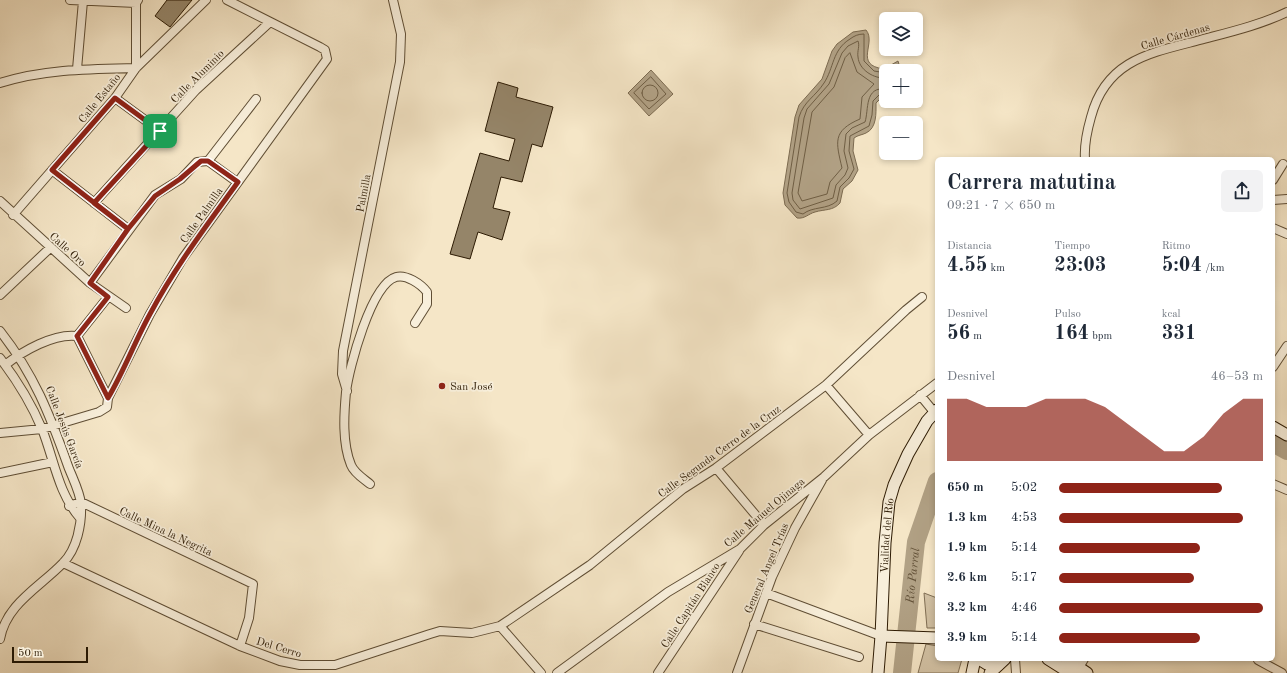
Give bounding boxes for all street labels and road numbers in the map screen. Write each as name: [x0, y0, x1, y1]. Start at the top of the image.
street label: Calle Cárdenas: [1140, 22, 1211, 53]
street label: Calle Aluminio: [169, 48, 227, 106]
street label: Calle Estaño: [77, 72, 123, 126]
street label: Palmilla: [355, 173, 374, 213]
street label: Calle Palmilla: [179, 185, 226, 246]
street label: Calle Oro: [47, 231, 87, 269]
street label: Calle Jesús García: [43, 385, 85, 471]
street label: Calle Segunda Cerro de la Cruz: [656, 404, 783, 500]
street label: Calle Manuel Ojinaga: [723, 476, 808, 550]
street label: Vialidad del Río: [880, 497, 897, 573]
street label: Calle Mina la Negrita: [117, 506, 214, 559]
street label: General Angel Trías: [743, 522, 791, 615]
street label: Calle Capitán Blanco: [660, 561, 723, 650]
street label: Del Cerro: [255, 636, 302, 661]

